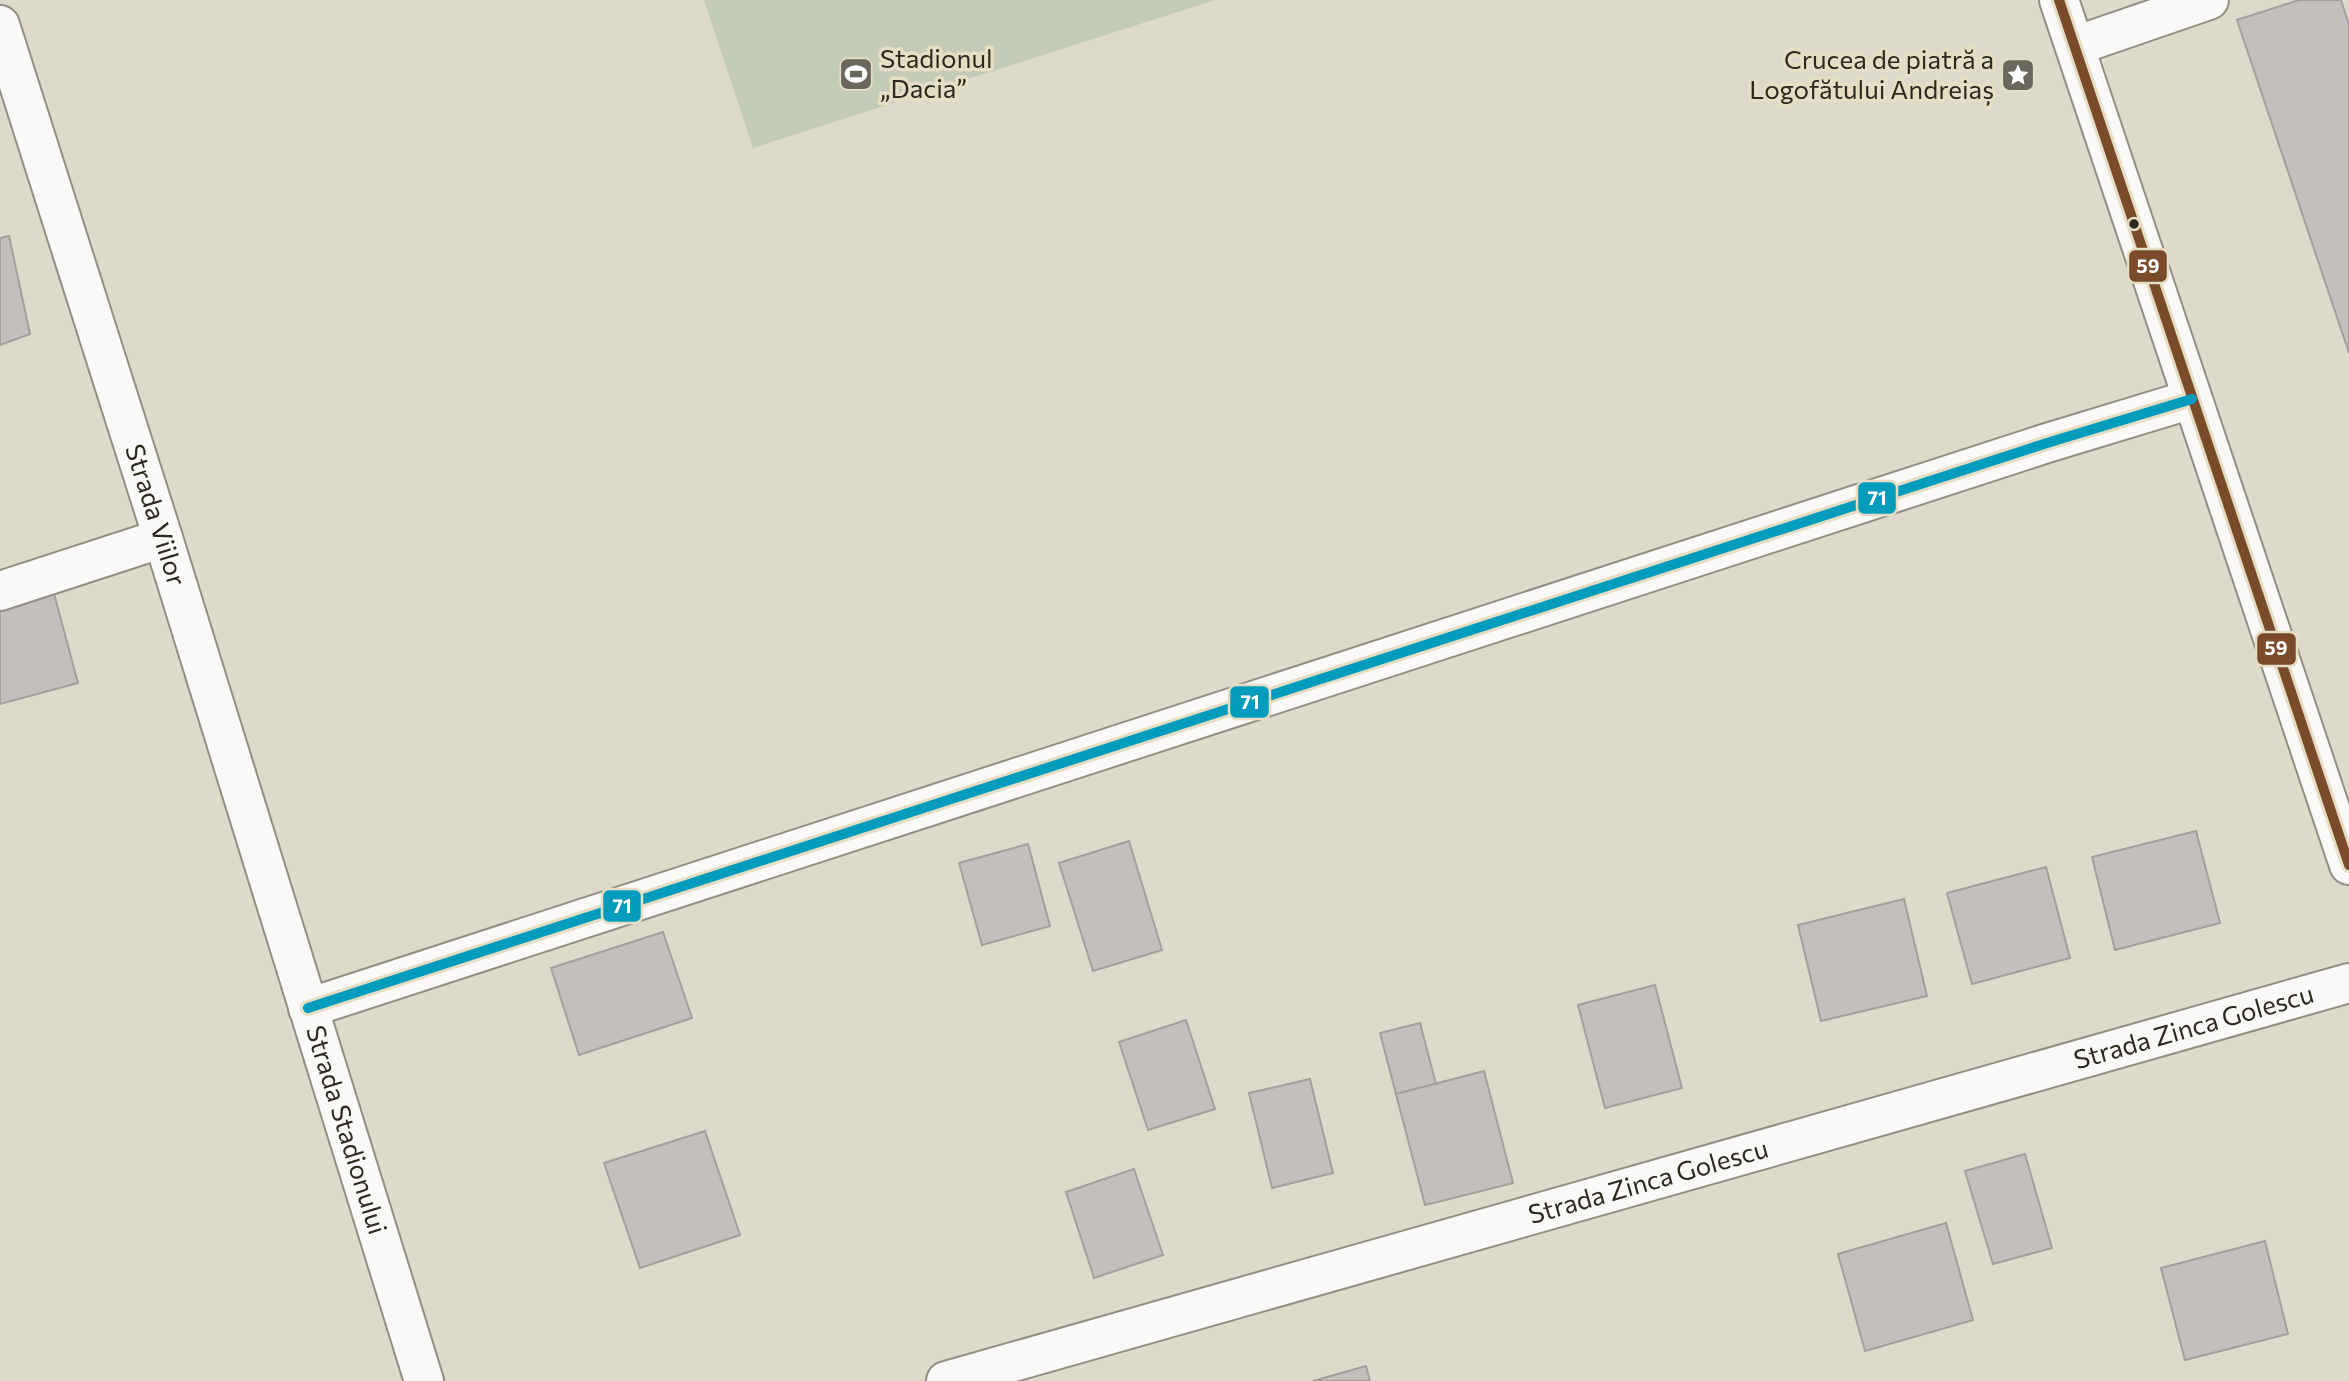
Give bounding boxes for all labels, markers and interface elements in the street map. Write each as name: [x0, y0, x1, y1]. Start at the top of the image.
place label: Stadionul „Dacia”: [880, 42, 993, 103]
place label: Crucea de piatră a Logofătului Andreiaș: [1749, 43, 1994, 106]
sports icon: Stadionul „Dacia”: [837, 55, 875, 93]
place icon: Crucea de piatră a Logofătului Andreiaș: [1999, 56, 2037, 94]
unlabelled marker: [2127, 217, 2141, 231]
line badge: 59: [2128, 249, 2168, 283]
text: 59: [2137, 254, 2159, 277]
street label: Strada Viilor: [120, 440, 194, 589]
line badge: 71: [1857, 481, 1897, 515]
text: 71: [1867, 486, 1887, 509]
line badge: 59: [2256, 632, 2297, 666]
text: 59: [2265, 636, 2287, 659]
line badge: 71: [1229, 685, 1270, 719]
text: 71: [1240, 690, 1260, 713]
line badge: 71: [602, 889, 642, 923]
text: 71: [612, 894, 632, 917]
street label: Strada Zinca Golescu: [2070, 977, 2317, 1074]
street label: Strada Stadionului: [301, 1021, 395, 1238]
street label: Strada Zinca Golescu: [1524, 1132, 1771, 1229]

